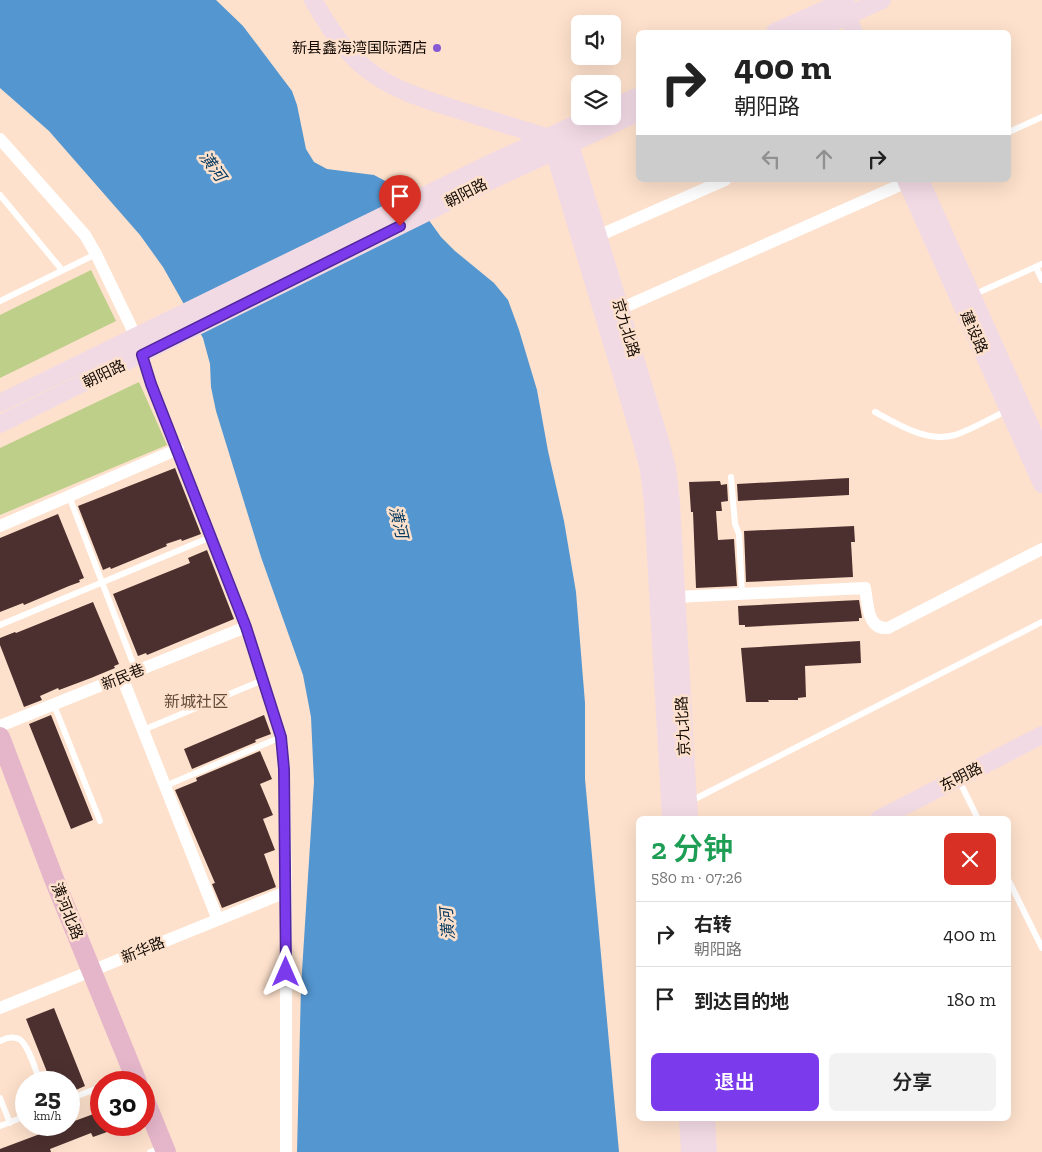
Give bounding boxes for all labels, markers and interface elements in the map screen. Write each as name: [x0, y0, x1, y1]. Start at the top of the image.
map controls: [571, 15, 621, 125]
button: sound: [571, 15, 621, 65]
place label: 新县鑫海湾国际酒店: [292, 39, 427, 57]
marker: 新县鑫海湾国际酒店: [431, 42, 443, 54]
text: 400 m: [734, 46, 831, 88]
icon: right: [651, 50, 716, 115]
button: layers: [571, 75, 621, 125]
text: 朝阳路: [734, 93, 800, 120]
icon: left: [757, 145, 785, 173]
icon: ahead: [810, 145, 838, 173]
icon: right: [863, 145, 891, 173]
water label: 潢河: [196, 148, 231, 187]
pin: [379, 175, 421, 226]
street label: 朝阳路: [442, 175, 490, 211]
icon: arrive: [386, 182, 414, 210]
street label: 京九北路: [609, 297, 643, 359]
street label: 建设路: [957, 308, 991, 356]
street label: 朝阳路: [80, 356, 128, 392]
water label: 潢河: [385, 504, 412, 543]
street label: 新民巷: [99, 660, 147, 694]
district label: 新城社区: [164, 692, 228, 711]
street label: 京九北路: [672, 696, 694, 756]
street label: 东明路: [937, 759, 985, 795]
text: 2 分钟: [651, 831, 733, 867]
button: close: [944, 833, 996, 885]
text: 580 m · 07:26: [651, 868, 742, 887]
street label: 潢河北路: [47, 880, 87, 942]
water label: 潢河: [436, 904, 458, 941]
text: 右转: [694, 913, 732, 936]
icon: right: [651, 920, 679, 948]
text: 400 m: [943, 923, 996, 946]
street label: 新华路: [119, 933, 167, 967]
text: 朝阳路: [694, 940, 742, 959]
position arrow: [259, 945, 311, 997]
icon: arrive: [651, 985, 679, 1013]
text: 180 m: [947, 988, 996, 1011]
text: 到达目的地: [694, 990, 789, 1013]
button: 退出: [651, 1053, 819, 1111]
button: 分享: [829, 1053, 996, 1111]
speed limit sign: 30: [90, 1071, 155, 1136]
text: 25: [34, 1082, 61, 1112]
text: km/h: [34, 1109, 61, 1123]

